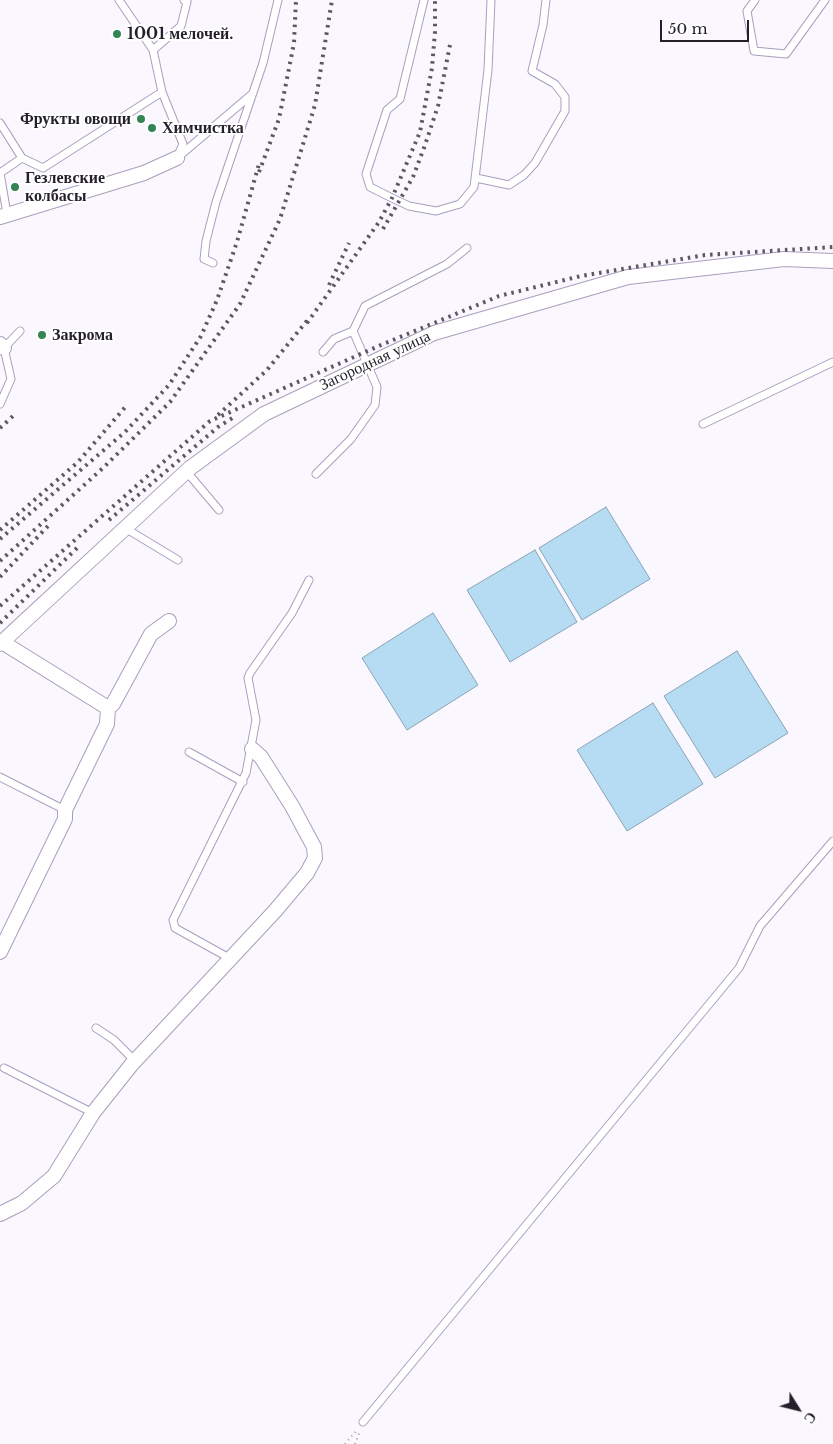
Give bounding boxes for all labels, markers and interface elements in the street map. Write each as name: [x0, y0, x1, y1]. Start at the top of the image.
scale bar: [663, 10, 752, 42]
text: 50 m: [668, 19, 708, 38]
place label: 1001 мелочей.: [127, 24, 233, 44]
marker: 1001 мелочей.: [111, 28, 123, 40]
place label: Фрукты овощи: [20, 109, 131, 129]
marker: Фрукты овощи: [135, 113, 147, 125]
place label: Химчистка: [162, 118, 244, 138]
marker: Химчистка: [146, 122, 158, 134]
place label: Гезлевские колбасы: [25, 168, 105, 206]
marker: Гезлевские колбасы: [9, 181, 21, 193]
place label: Закрома: [52, 325, 113, 345]
street label: Загородная улица: [317, 327, 433, 395]
marker: Закрома: [36, 329, 48, 341]
north arrow: [773, 1384, 823, 1434]
text: С: [800, 1408, 820, 1427]

